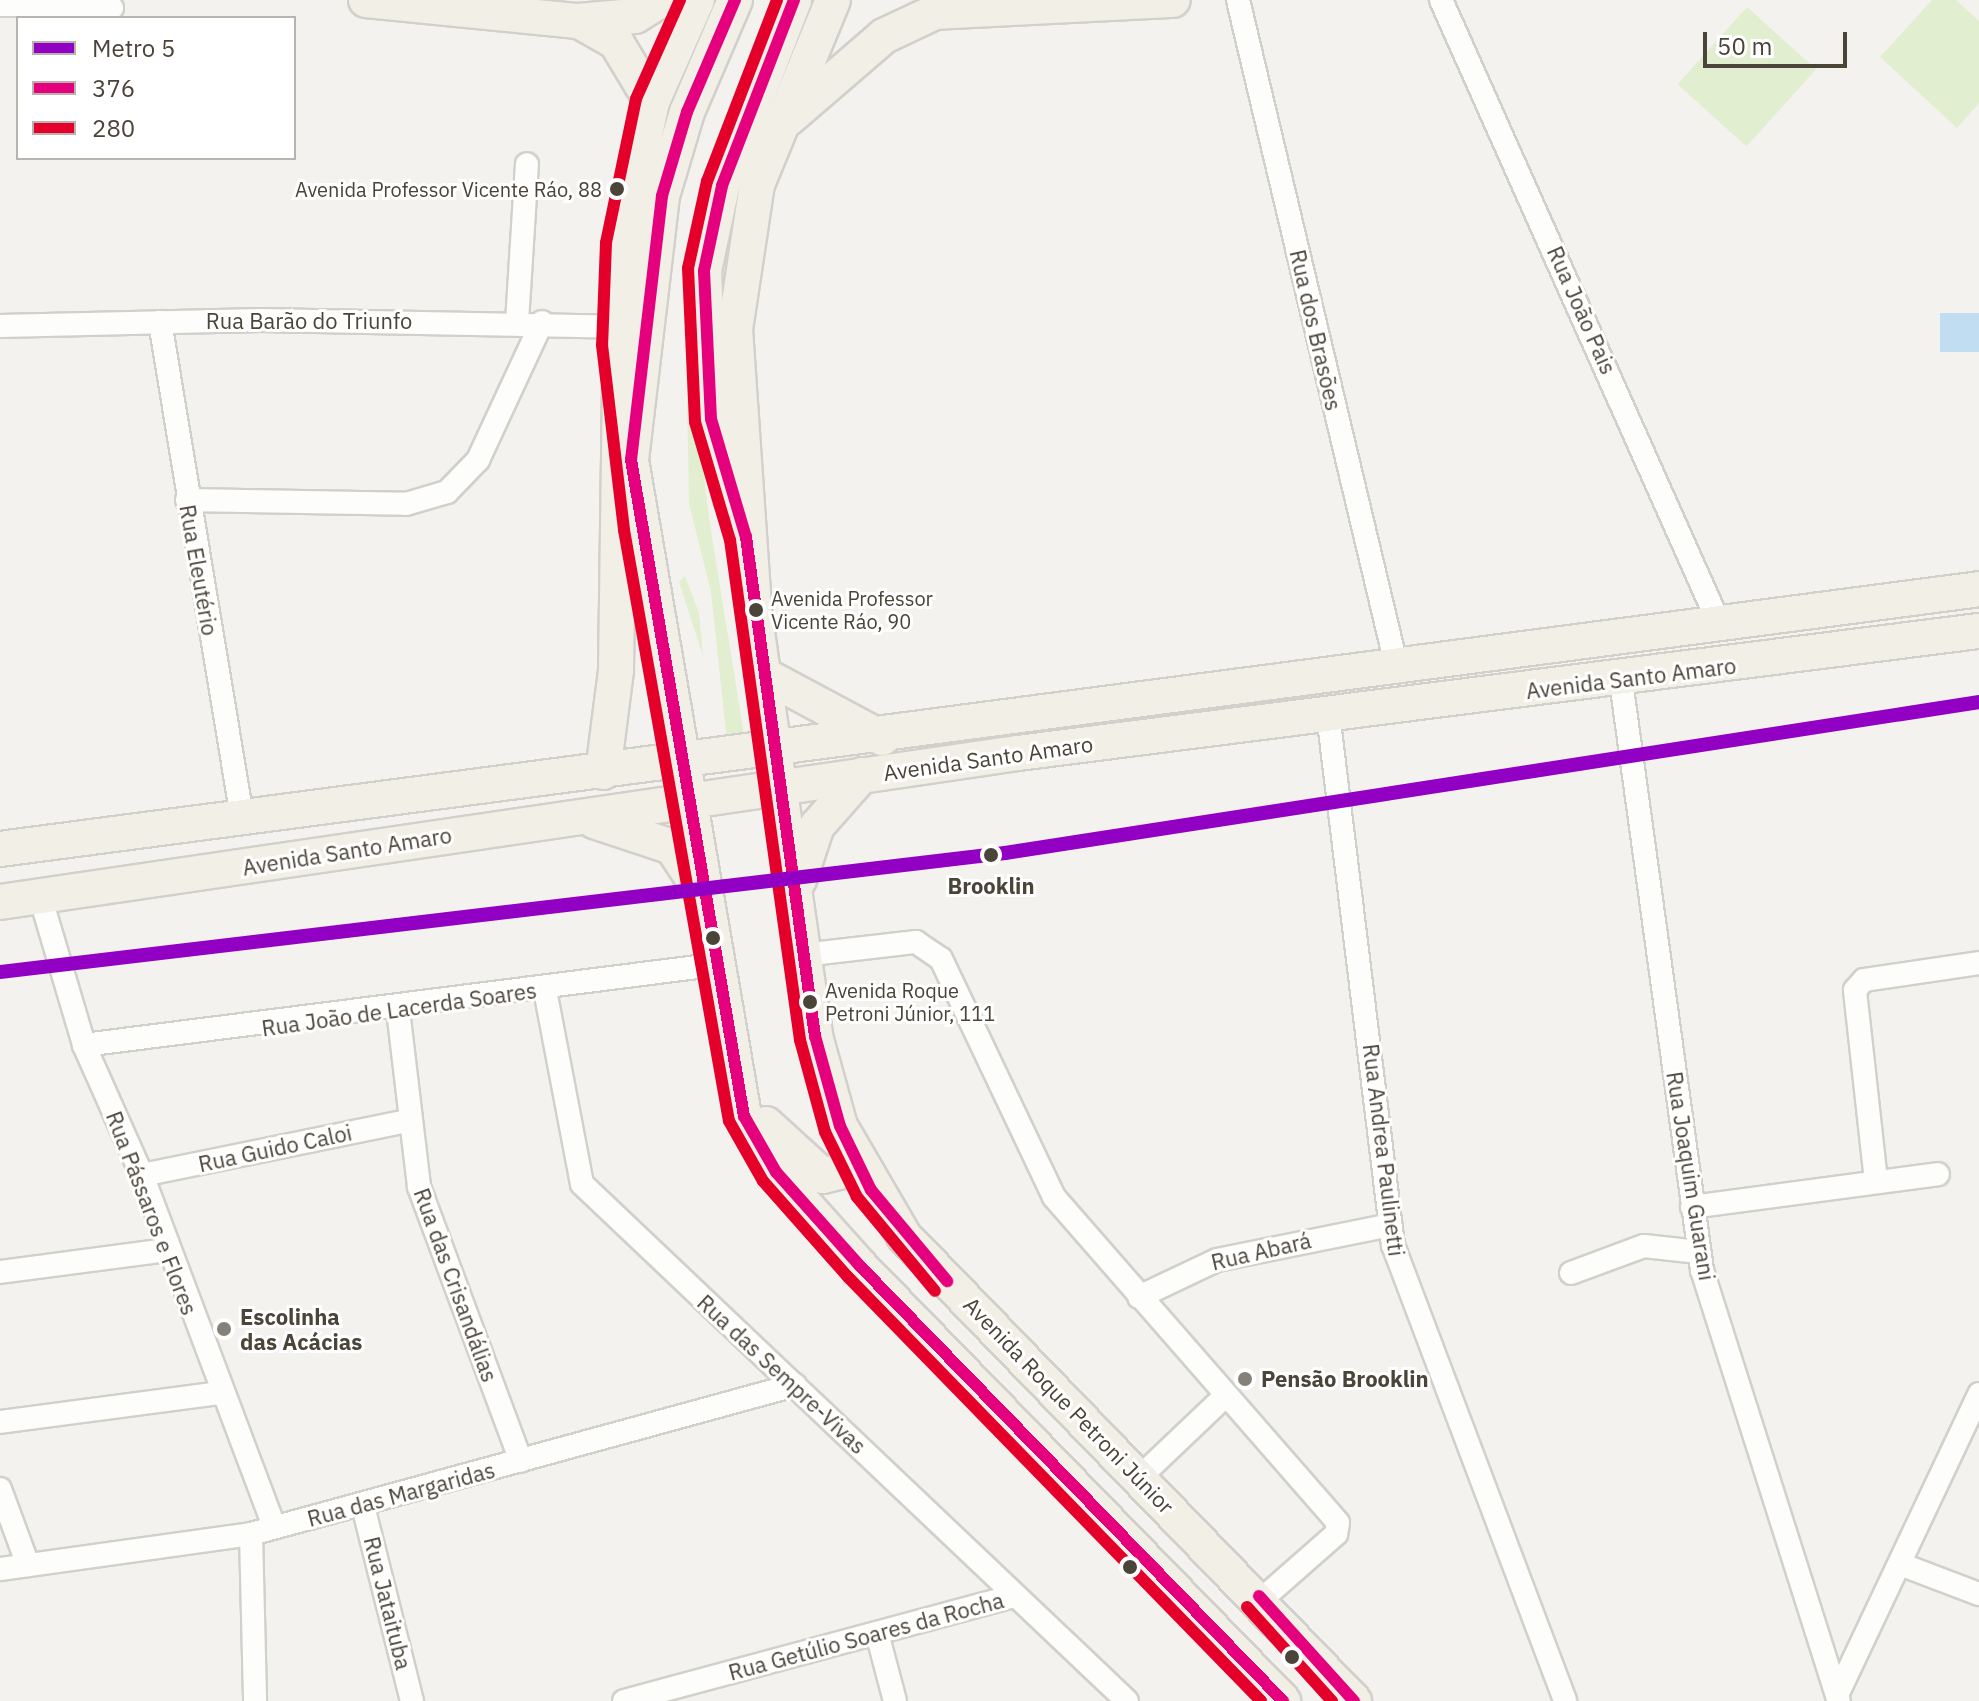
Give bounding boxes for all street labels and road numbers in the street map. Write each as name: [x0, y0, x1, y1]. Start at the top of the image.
street label: Rua João Pais: [1542, 242, 1622, 378]
street label: Rua dos Brasões: [1285, 247, 1347, 413]
street label: Rua Barão do Triunfo: [206, 308, 412, 334]
street label: Rua Eleutério: [174, 502, 224, 638]
street label: Avenida Santo Amaro: [1524, 652, 1738, 704]
street label: Avenida Santo Amaro: [881, 730, 1095, 786]
street label: Avenida Santo Amaro: [240, 821, 454, 881]
street label: Rua João de Lacerda Soares: [260, 977, 538, 1041]
street label: Rua Andrea Paulinetti: [1358, 1042, 1410, 1258]
street label: Rua Joaquim Guarani: [1661, 1070, 1721, 1282]
street label: Rua Pássaros e Flores: [101, 1107, 203, 1319]
street label: Rua Guido Caloi: [196, 1119, 354, 1177]
street label: Rua das Crisandálias: [409, 1184, 503, 1386]
street label: Rua Abará: [1208, 1227, 1314, 1275]
street label: Rua das Sempre-Vivas: [692, 1289, 872, 1459]
street label: Avenida Roque Petroni Júnior: [958, 1291, 1180, 1519]
street label: Rua das Margaridas: [304, 1456, 498, 1532]
street label: Rua Jataituba: [359, 1534, 417, 1672]
street label: Rua Getúlio Soares da Rocha: [725, 1587, 1007, 1685]

